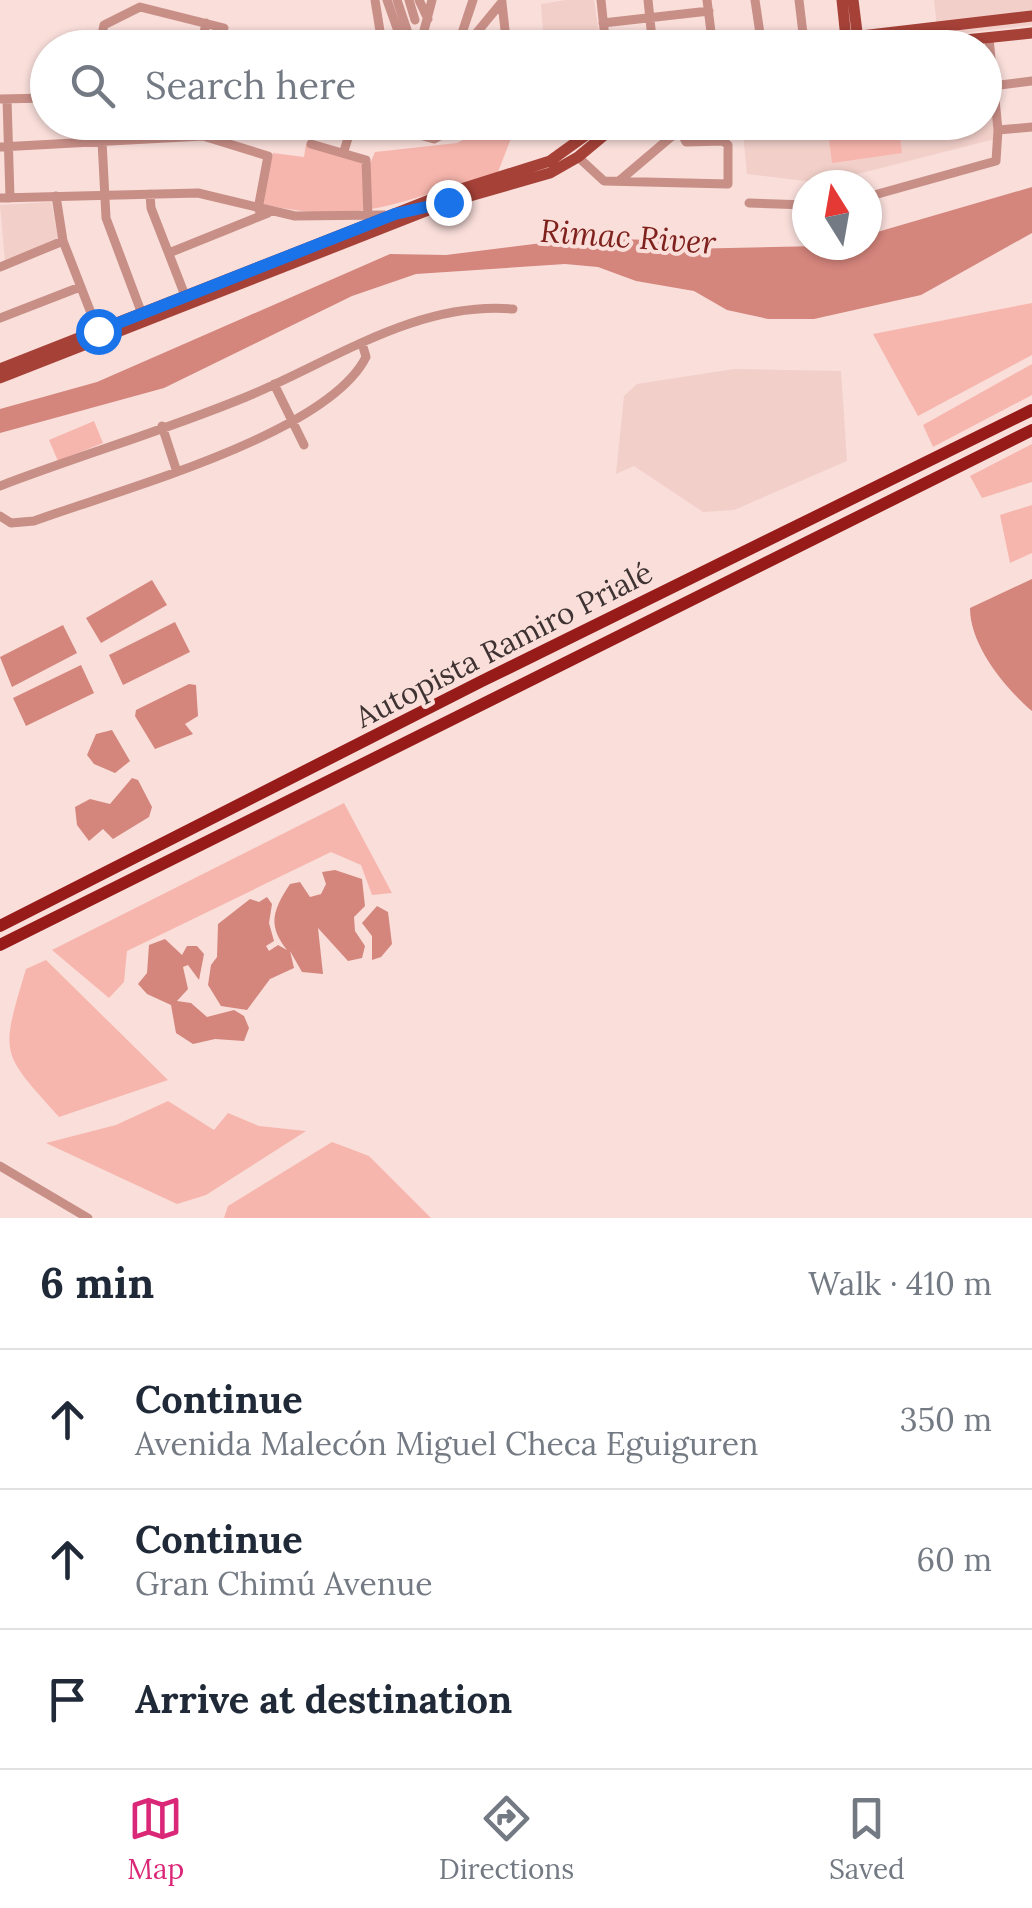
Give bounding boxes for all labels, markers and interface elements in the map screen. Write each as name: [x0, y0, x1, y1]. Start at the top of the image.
search box: [30, 30, 1002, 140]
icon: search: [65, 58, 120, 113]
text: Search here: [145, 61, 356, 109]
north arrow: [792, 170, 882, 260]
route end: [426, 180, 472, 226]
water label: Rimac River: [539, 210, 718, 263]
route start: [76, 309, 122, 355]
street label: Autopista Ramiro Prialé: [348, 553, 658, 736]
text: 6 min: [40, 1256, 154, 1310]
text: Walk · 410 m: [808, 1263, 992, 1304]
text: Continue: [135, 1375, 303, 1423]
icon: ahead: [40, 1392, 95, 1447]
text: 350 m: [900, 1399, 992, 1440]
text: Avenida Malecón Miguel Checa Eguiguren: [135, 1423, 758, 1464]
text: Continue: [135, 1515, 303, 1563]
icon: ahead: [40, 1532, 95, 1587]
text: 60 m: [917, 1539, 992, 1580]
text: Gran Chimú Avenue: [135, 1563, 433, 1604]
icon: arrive: [40, 1672, 95, 1727]
text: Arrive at destination: [135, 1675, 512, 1723]
tab: Map: [127, 1791, 184, 1887]
tab: Directions: [439, 1791, 574, 1887]
tab: Saved: [829, 1791, 905, 1887]

